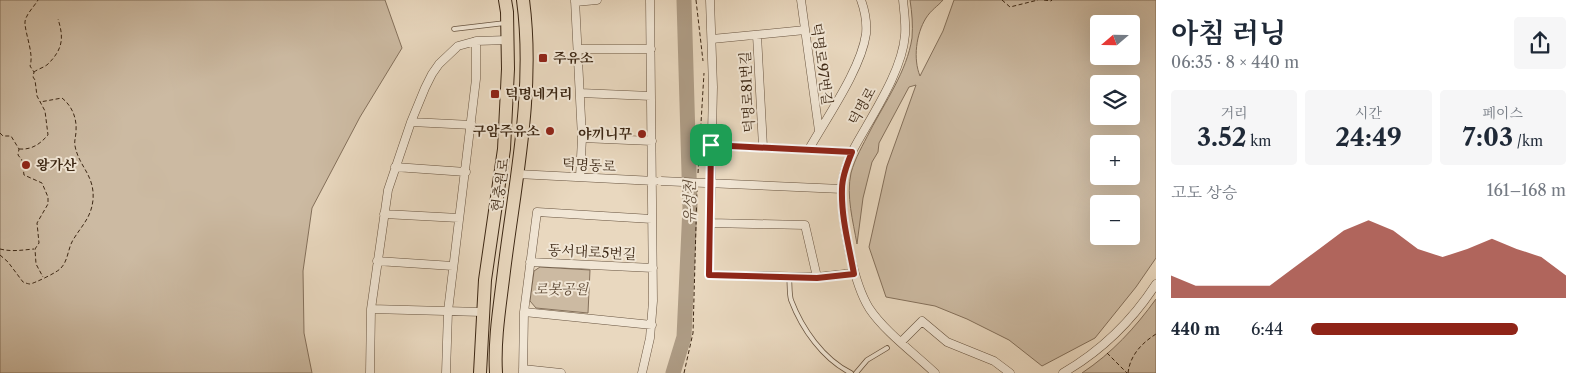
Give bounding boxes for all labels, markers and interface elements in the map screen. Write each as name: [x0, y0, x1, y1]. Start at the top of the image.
north arrow: [1090, 15, 1140, 65]
map controls: [1090, 15, 1140, 245]
text: 아침 러닝: [1171, 16, 1286, 50]
button: share: [1514, 17, 1566, 69]
street label: 덕명로97번길: [807, 22, 837, 106]
place label: 주유소: [553, 49, 594, 67]
street label: 덕명로81번길: [736, 51, 758, 133]
marker: 주유소: [537, 52, 549, 64]
text: 06:35 · 8 × 440 m: [1171, 52, 1299, 72]
button: layers: [1090, 75, 1140, 125]
street label: 덕명로: [844, 83, 880, 128]
place label: 덕명네거리: [505, 85, 573, 103]
marker: 덕명네거리: [489, 88, 501, 100]
text: 거리: [1221, 104, 1248, 122]
text: 시간: [1355, 104, 1382, 122]
text: 페이스: [1483, 104, 1523, 122]
place label: 구암주유소: [472, 122, 540, 140]
text: 3.52: [1197, 122, 1247, 153]
text: 24:49: [1335, 122, 1402, 153]
text: 7:03: [1463, 122, 1513, 153]
pin: [690, 124, 732, 166]
marker: 구암주유소: [544, 125, 556, 137]
place label: 야끼니꾸: [578, 125, 632, 143]
marker: 야끼니꾸: [636, 128, 648, 140]
icon: arrive: [697, 131, 725, 159]
text: km: [1247, 132, 1271, 150]
text: /km: [1513, 132, 1543, 150]
button: +: [1090, 135, 1140, 185]
street label: 덕명동로: [562, 155, 617, 175]
place label: 왕가산: [36, 156, 77, 174]
street label: 현충원로: [487, 156, 513, 213]
marker: 왕가산: [20, 159, 32, 171]
water label: 유성천: [680, 179, 699, 224]
text: 161–168 m: [1487, 180, 1566, 200]
text: 고도 상승: [1171, 182, 1237, 202]
button: −: [1090, 195, 1140, 245]
street label: 동서대로5번길: [547, 241, 637, 263]
park label: 로봇공원: [534, 280, 590, 298]
text: 440 m: [1171, 319, 1220, 339]
text: 6:44: [1251, 319, 1283, 339]

